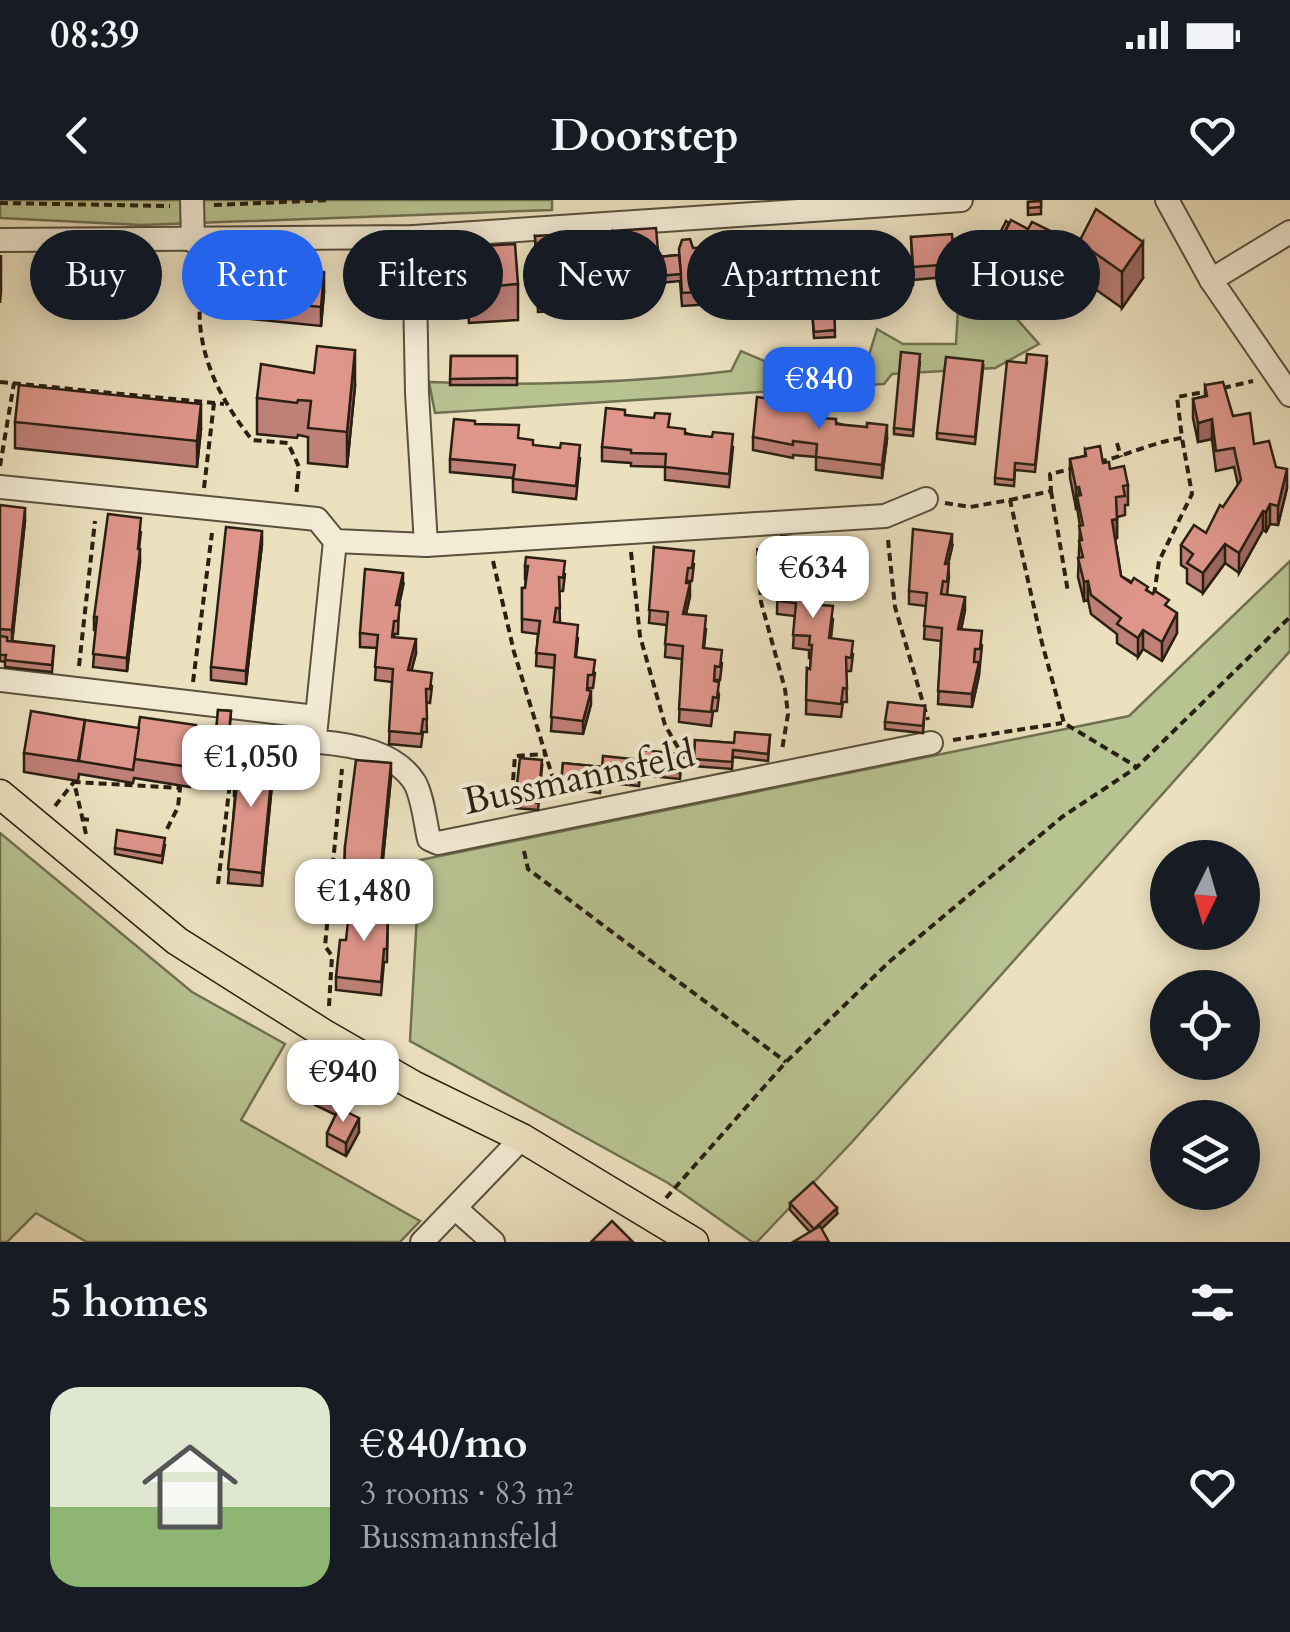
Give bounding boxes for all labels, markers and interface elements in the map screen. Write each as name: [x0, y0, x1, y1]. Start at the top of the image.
text: 08:39: [50, 9, 139, 61]
text: Doorstep: [551, 105, 739, 166]
icon: back: [50, 108, 105, 163]
icon: heart: [1185, 108, 1240, 163]
chip: Buy: [30, 230, 162, 320]
chip: Rent: [182, 230, 323, 320]
chip: Filters: [343, 230, 503, 320]
chip: New: [523, 230, 667, 320]
chip: Apartment: [687, 230, 915, 320]
chip: House: [935, 230, 1100, 320]
pin: €840: [760, 347, 878, 432]
text: €840: [785, 357, 853, 401]
pin: €634: [754, 536, 872, 621]
text: €634: [779, 546, 847, 590]
pin: €1,050: [170, 725, 332, 810]
street label: Bussmannsfeld: [459, 728, 699, 828]
text: €1,050: [204, 735, 298, 779]
north arrow: [1150, 840, 1260, 950]
map controls: [1150, 840, 1260, 1210]
pin: €1,480: [283, 859, 445, 944]
text: €1,480: [317, 869, 411, 913]
button: locate: [1150, 970, 1260, 1080]
pin: €940: [284, 1040, 402, 1125]
text: €940: [309, 1050, 377, 1094]
button: layers: [1150, 1100, 1260, 1210]
text: 5 homes: [50, 1274, 208, 1331]
icon: filters: [1185, 1275, 1240, 1330]
text: €840/mo: [360, 1415, 528, 1472]
icon: home: [130, 1427, 250, 1547]
icon: heart: [1185, 1460, 1240, 1515]
text: 3 rooms · 83 m²: [360, 1472, 573, 1516]
text: Bussmannsfeld: [360, 1516, 558, 1560]

